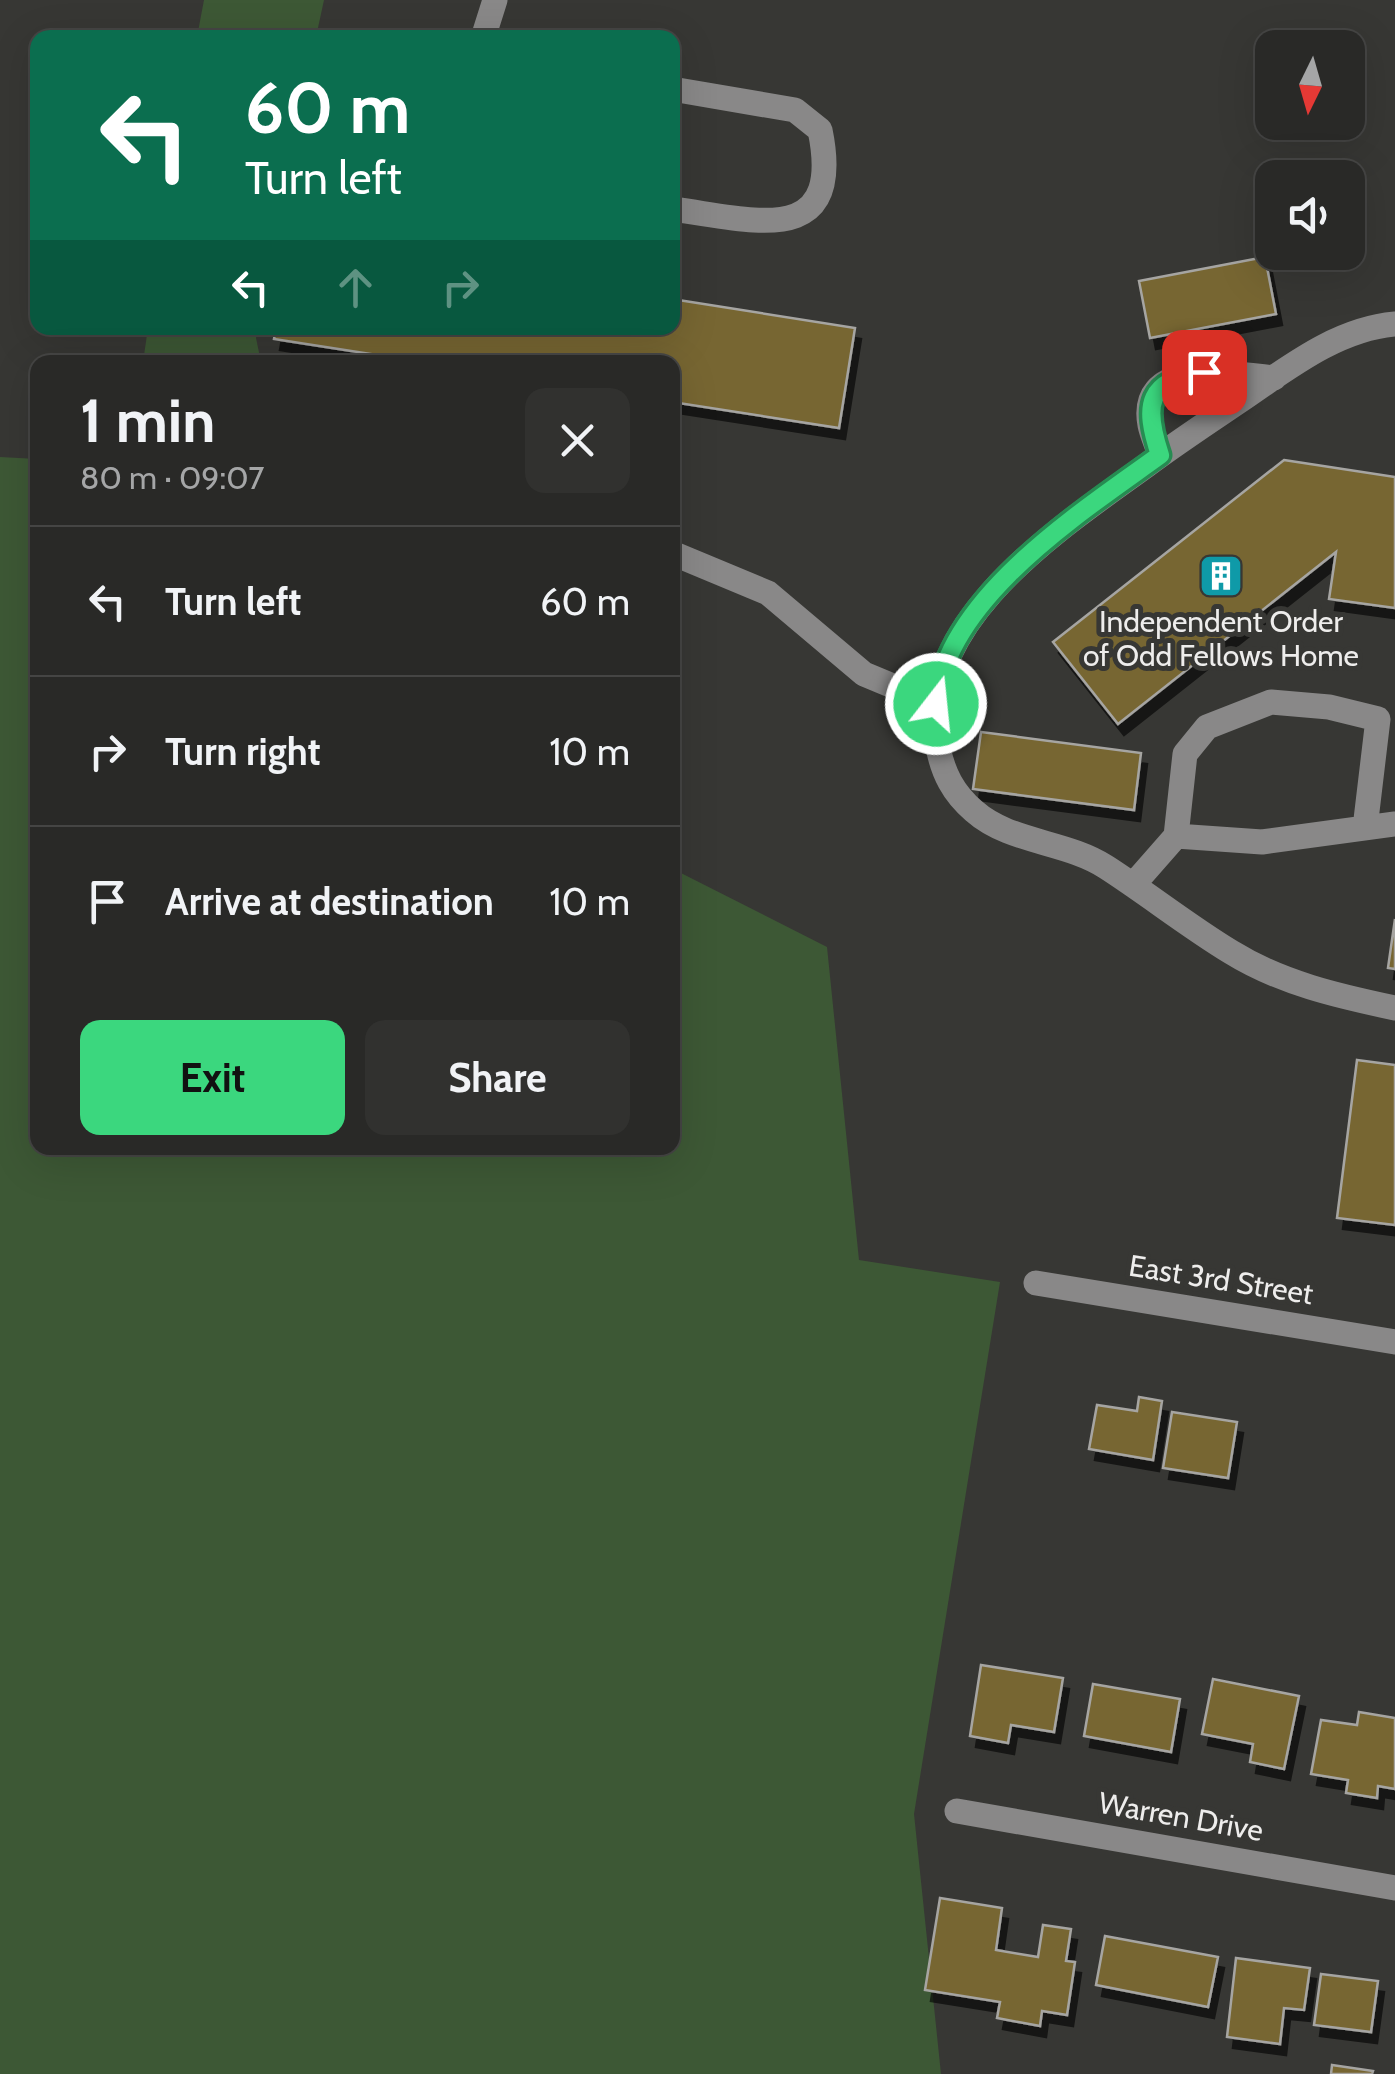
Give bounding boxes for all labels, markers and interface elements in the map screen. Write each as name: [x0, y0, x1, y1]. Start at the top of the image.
north arrow: [1255, 30, 1365, 140]
map controls: [1255, 30, 1365, 270]
text: 60 m: [245, 65, 410, 151]
icon: left: [80, 70, 210, 200]
text: Turn left: [245, 151, 402, 205]
button: sound: [1255, 160, 1365, 270]
icon: left: [223, 260, 278, 315]
icon: ahead: [328, 260, 383, 315]
icon: right: [433, 260, 488, 315]
pin: [1162, 330, 1247, 415]
icon: arrive: [1177, 345, 1232, 400]
text: 1 min: [80, 384, 215, 457]
button: close: [525, 388, 630, 493]
text: 80 m · 09:07: [80, 458, 264, 497]
building icon: Independent Order of Odd Fellows Home: [1198, 553, 1244, 599]
icon: left: [80, 574, 135, 629]
text: Turn left: [165, 578, 301, 625]
text: 60 m: [540, 578, 630, 625]
place label: Independent Order of Odd Fellows Home: [1083, 603, 1359, 674]
position arrow: [884, 652, 988, 756]
icon: right: [80, 724, 135, 779]
text: Turn right: [165, 728, 321, 775]
text: 10 m: [549, 728, 630, 775]
icon: arrive: [80, 874, 135, 929]
text: Arrive at destination: [165, 878, 494, 925]
text: 10 m: [549, 878, 630, 925]
button: Exit: [80, 1020, 345, 1135]
button: Share: [365, 1020, 630, 1135]
street label: East 3rd Street: [1126, 1247, 1316, 1312]
street label: Warren Drive: [1096, 1784, 1266, 1849]

